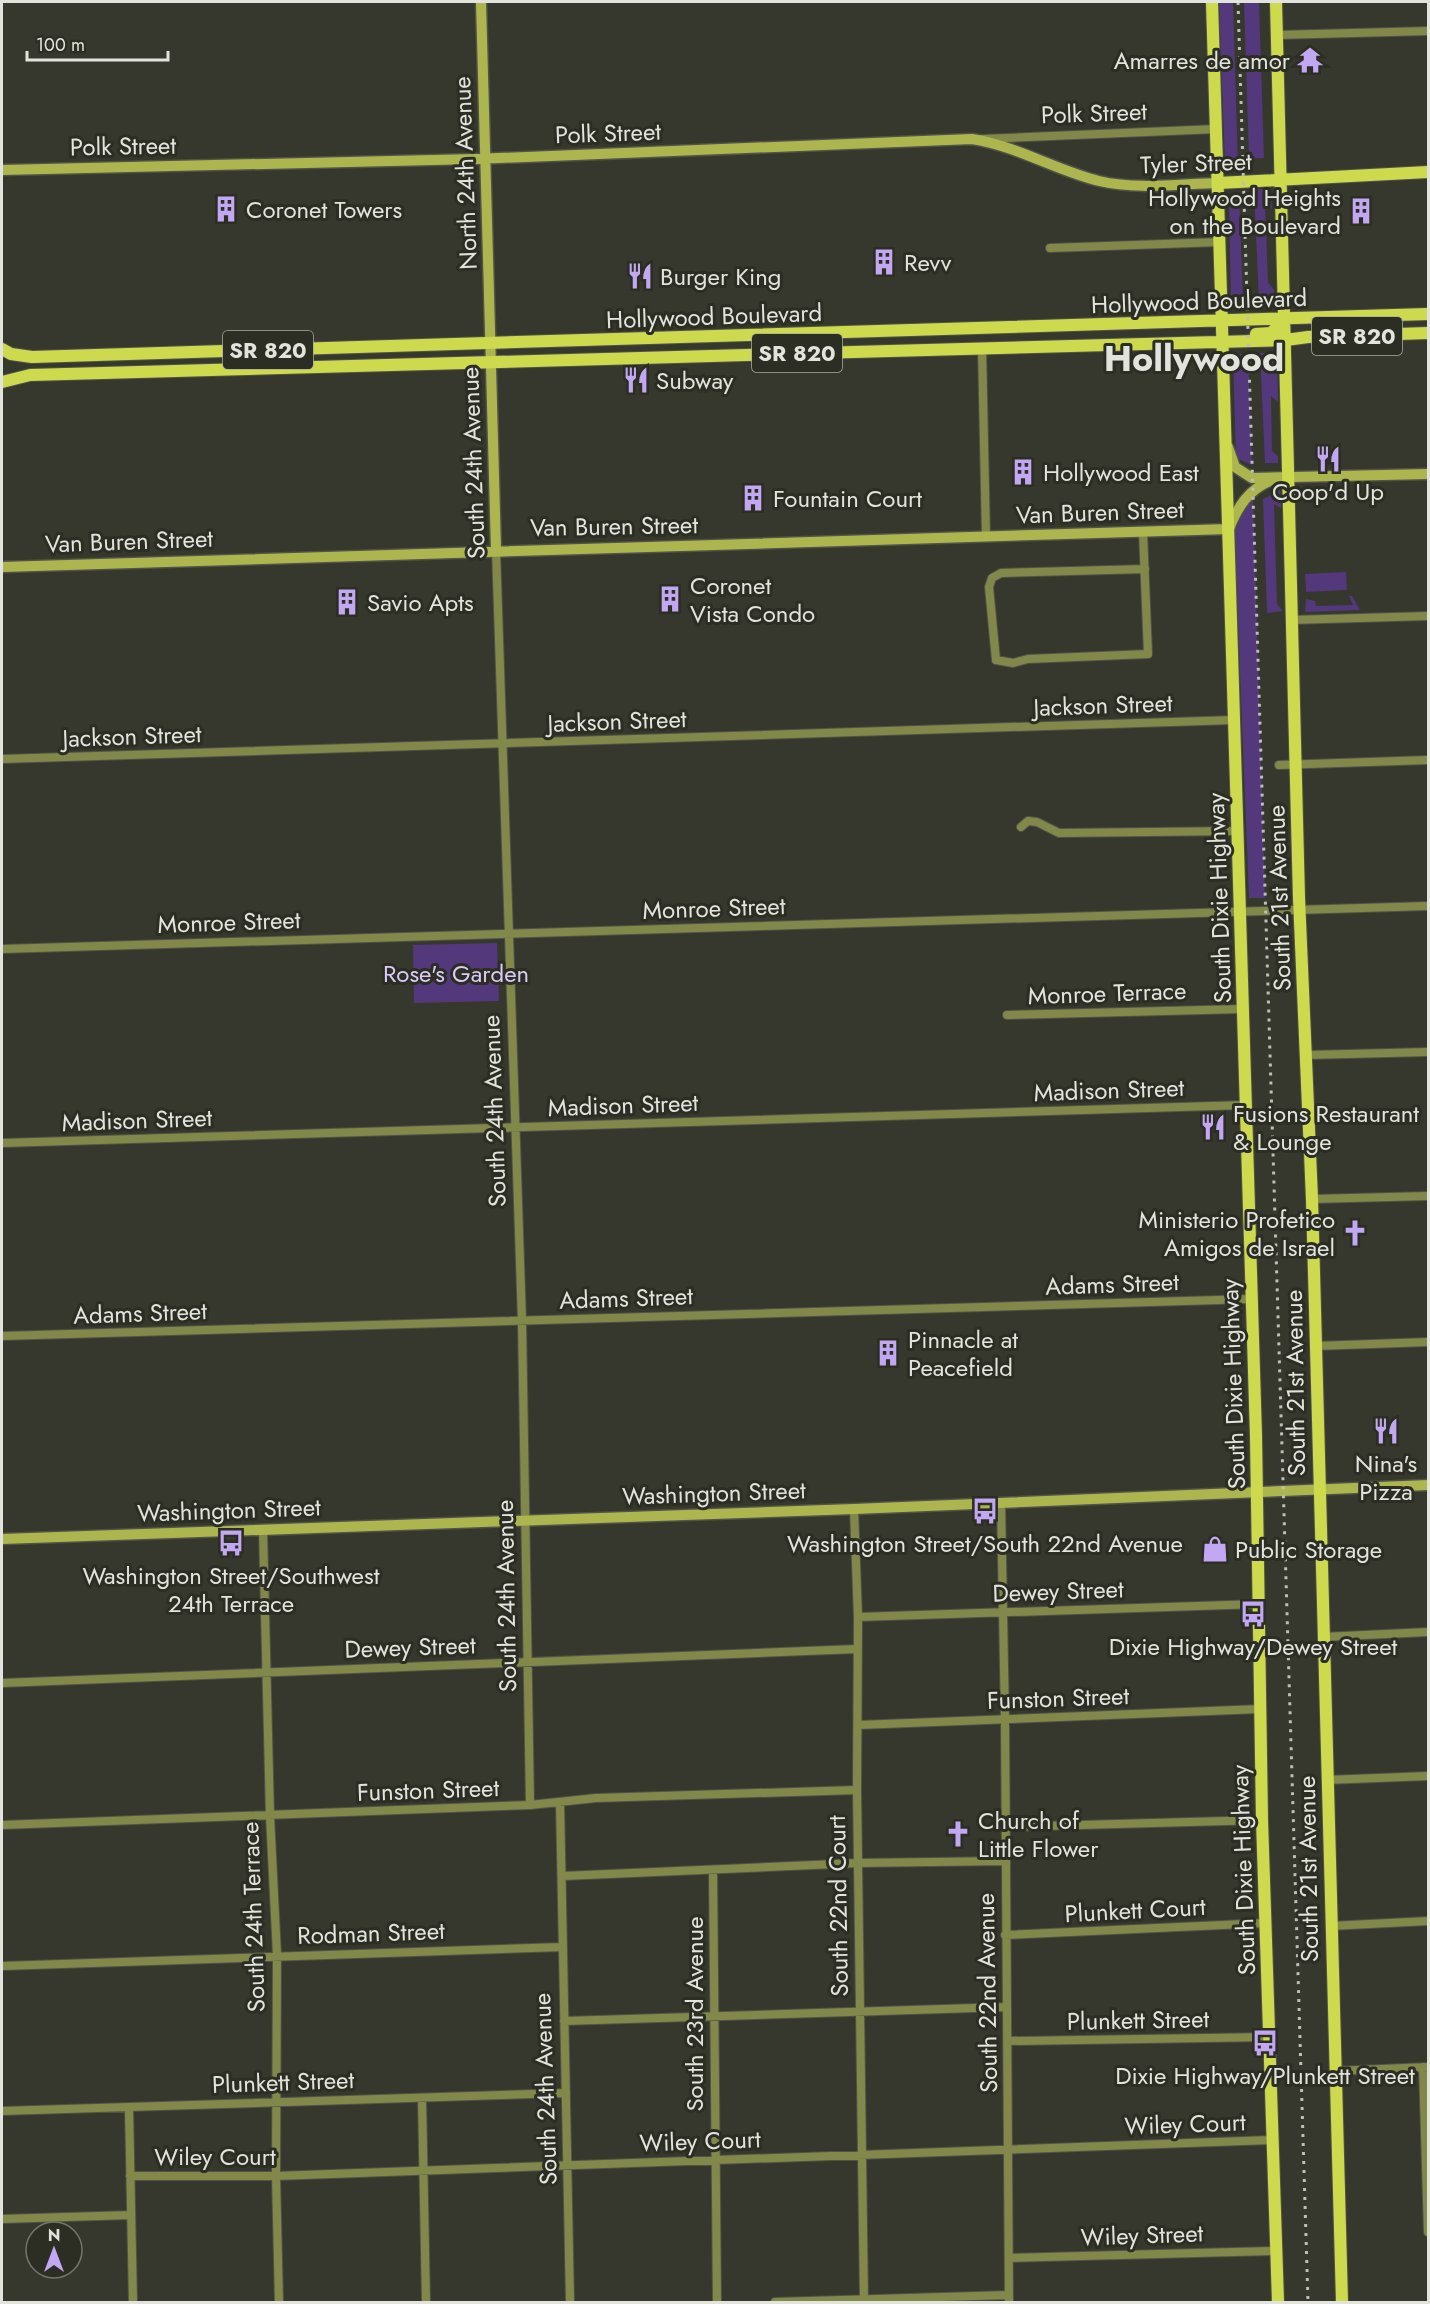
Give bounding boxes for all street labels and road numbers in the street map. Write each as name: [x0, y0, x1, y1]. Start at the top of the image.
street label: North 24th Avenue: [444, 76, 486, 270]
street label: Polk Street: [1040, 94, 1148, 132]
street label: Polk Street: [554, 114, 662, 152]
street label: Polk Street: [70, 128, 177, 164]
street label: Tyler Street: [1140, 144, 1253, 182]
street label: Hollywood Boulevard: [1090, 280, 1308, 322]
street label: Hollywood Boulevard: [605, 295, 823, 337]
road number: SR 820: [1312, 317, 1402, 355]
road number: SR 820: [223, 331, 313, 369]
road number: SR 820: [752, 334, 842, 372]
street label: South 24th Avenue: [452, 366, 494, 560]
street label: Van Buren Street: [1015, 492, 1185, 532]
street label: Van Buren Street: [530, 507, 699, 545]
street label: Van Buren Street: [44, 521, 214, 561]
street label: Jackson Street: [1030, 685, 1173, 725]
street label: Jackson Street: [544, 701, 687, 741]
street label: Jackson Street: [59, 716, 202, 756]
street label: South Dixie Highway: [1198, 792, 1240, 1004]
street label: South 21st Avenue: [1258, 804, 1300, 992]
street label: Monroe Street: [642, 888, 786, 928]
street label: Monroe Street: [157, 902, 301, 942]
street label: Monroe Terrace: [1027, 973, 1187, 1013]
street label: South 24th Avenue: [473, 1014, 515, 1208]
street label: Madison Street: [1033, 1070, 1185, 1110]
street label: Madison Street: [547, 1085, 699, 1125]
street label: Madison Street: [61, 1100, 213, 1140]
street label: Adams Street: [1044, 1264, 1180, 1304]
street label: Adams Street: [558, 1278, 694, 1318]
street label: South Dixie Highway: [1212, 1278, 1254, 1490]
street label: South 21st Avenue: [1276, 1290, 1314, 1476]
street label: Adams Street: [72, 1293, 208, 1333]
street label: Washington Street: [622, 1472, 807, 1514]
street label: Washington Street: [137, 1489, 322, 1531]
street label: South 24th Avenue: [487, 1500, 525, 1692]
street label: Dewey Street: [992, 1571, 1124, 1611]
street label: Dewey Street: [344, 1627, 476, 1667]
street label: Funston Street: [986, 1678, 1130, 1718]
street label: South Dixie Highway: [1222, 1764, 1264, 1976]
street label: Funston Street: [356, 1770, 500, 1810]
street label: South 21st Avenue: [1289, 1776, 1327, 1962]
street label: South 22nd Court: [819, 1815, 857, 1997]
street label: South 24th Terrace: [232, 1821, 274, 2013]
street label: Plunkett Court: [1064, 1889, 1207, 1931]
street label: South 22nd Avenue: [968, 1893, 1006, 2093]
street label: Rodman Street: [297, 1913, 446, 1953]
street label: South 23rd Avenue: [677, 1916, 712, 2112]
street label: South 24th Avenue: [524, 1992, 566, 2186]
street label: Plunkett Street: [1066, 2001, 1210, 2039]
street label: Plunkett Street: [211, 2062, 355, 2102]
street label: Wiley Court: [1124, 2104, 1247, 2144]
street label: Wiley Court: [639, 2121, 762, 2161]
street label: Wiley Court: [154, 2139, 276, 2174]
street label: Wiley Street: [1080, 2215, 1204, 2255]

